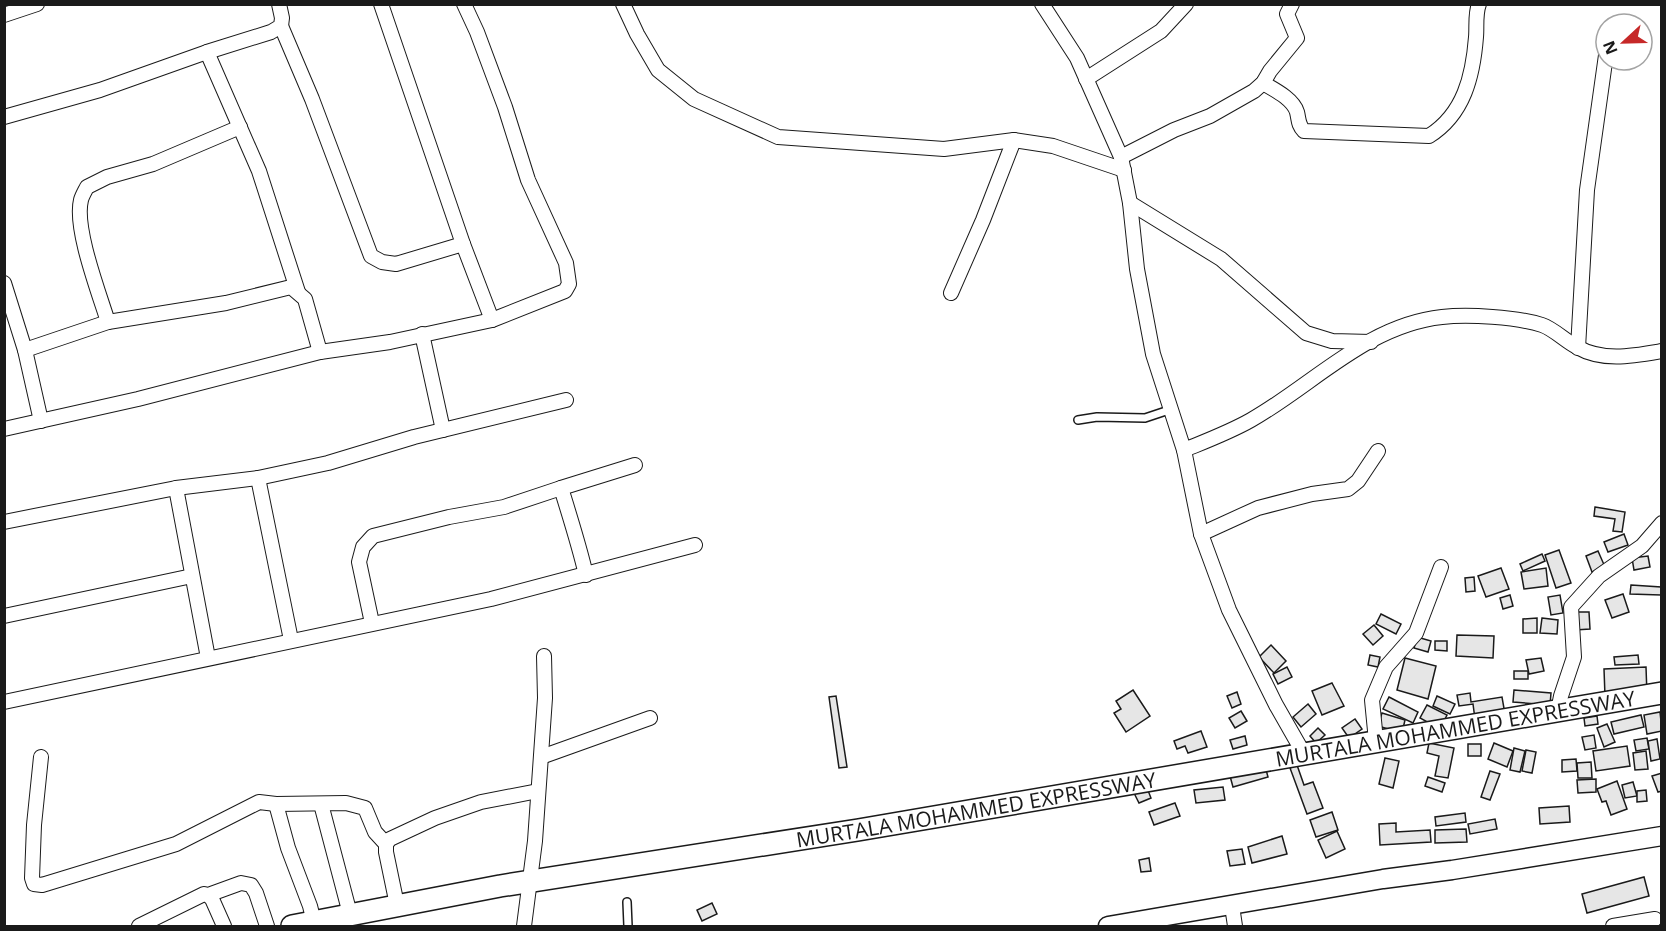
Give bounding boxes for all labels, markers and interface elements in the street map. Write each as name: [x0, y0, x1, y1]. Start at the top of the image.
north arrow: [1594, 12, 1654, 72]
text: N: [1597, 37, 1623, 58]
street label: MURTALA MOHAMMED EXPRESSWAY: [1273, 684, 1637, 773]
street label: MURTALA MOHAMMED EXPRESSWAY: [794, 765, 1158, 853]

